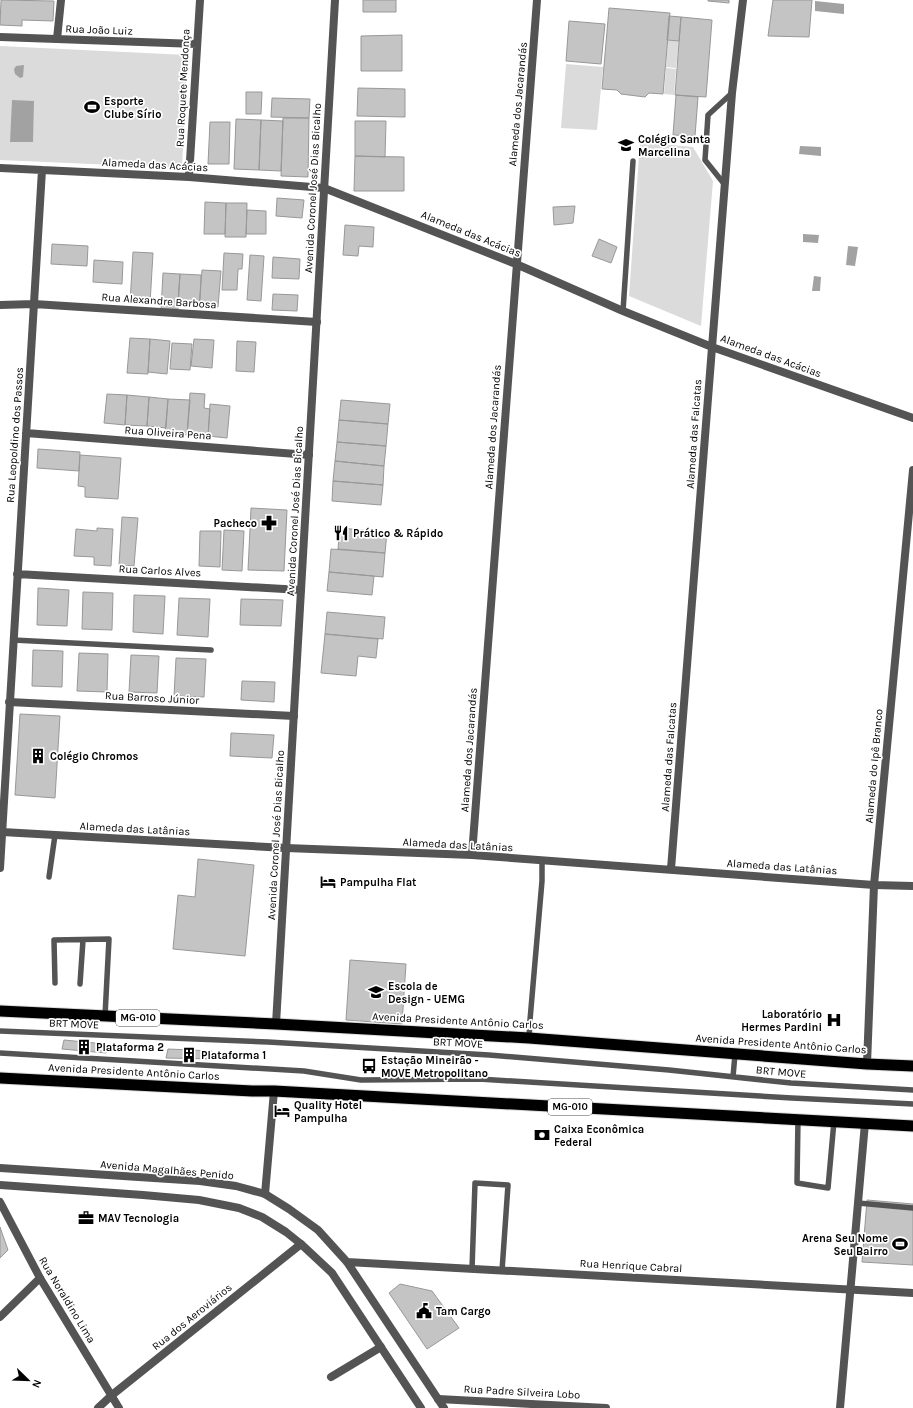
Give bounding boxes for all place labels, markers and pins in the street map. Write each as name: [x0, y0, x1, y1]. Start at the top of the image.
place label: Esporte Clube Sírio: [104, 95, 161, 121]
sports icon: Esporte Clube Sírio: [83, 98, 101, 116]
place label: Colégio Santa Marcelina: [638, 133, 710, 159]
school or university icon: Colégio Santa Marcelina: [617, 136, 635, 154]
pharmacy icon: Pacheco: [260, 514, 278, 532]
place label: Pacheco: [214, 517, 257, 530]
restaurant icon: Prático & Rápido: [332, 524, 350, 542]
place label: Prático & Rápido: [353, 527, 443, 540]
building icon: Colégio Chromos: [29, 747, 47, 765]
place label: Colégio Chromos: [50, 750, 138, 763]
hotel icon: Pampulha Flat: [319, 873, 337, 891]
place label: Pampulha Flat: [340, 876, 417, 889]
place label: Escola de Design - UEMG: [388, 980, 465, 1006]
school or university icon: Escola de Design - UEMG: [367, 983, 385, 1001]
place label: Laboratório Hermes Pardini: [741, 1008, 822, 1034]
hospital icon: Laboratório Hermes Pardini: [825, 1011, 843, 1029]
building icon: Plataforma 2: [75, 1038, 93, 1056]
place label: Plataforma 2: [96, 1041, 164, 1054]
building icon: Plataforma 1: [180, 1046, 198, 1064]
place label: Plataforma 1: [201, 1049, 266, 1062]
place label: Estação Mineirão - MOVE Metropolitano: [381, 1054, 488, 1080]
bus stop icon: Estação Mineirão - MOVE Metropolitano: [360, 1057, 378, 1075]
place label: Quality Hotel Pampulha: [294, 1099, 362, 1125]
hotel icon: Quality Hotel Pampulha: [273, 1102, 291, 1120]
place label: Caixa Econômica Federal: [554, 1123, 644, 1149]
bank icon: Caixa Econômica Federal: [533, 1126, 551, 1144]
office icon: MAV Tecnologia: [77, 1209, 95, 1227]
place label: MAV Tecnologia: [98, 1212, 179, 1225]
place label: Arena Seu Nome Seu Bairro: [802, 1232, 888, 1258]
sports icon: Arena Seu Nome Seu Bairro: [891, 1235, 909, 1253]
public building icon: Tam Cargo: [415, 1302, 433, 1320]
place label: Tam Cargo: [436, 1305, 491, 1318]

